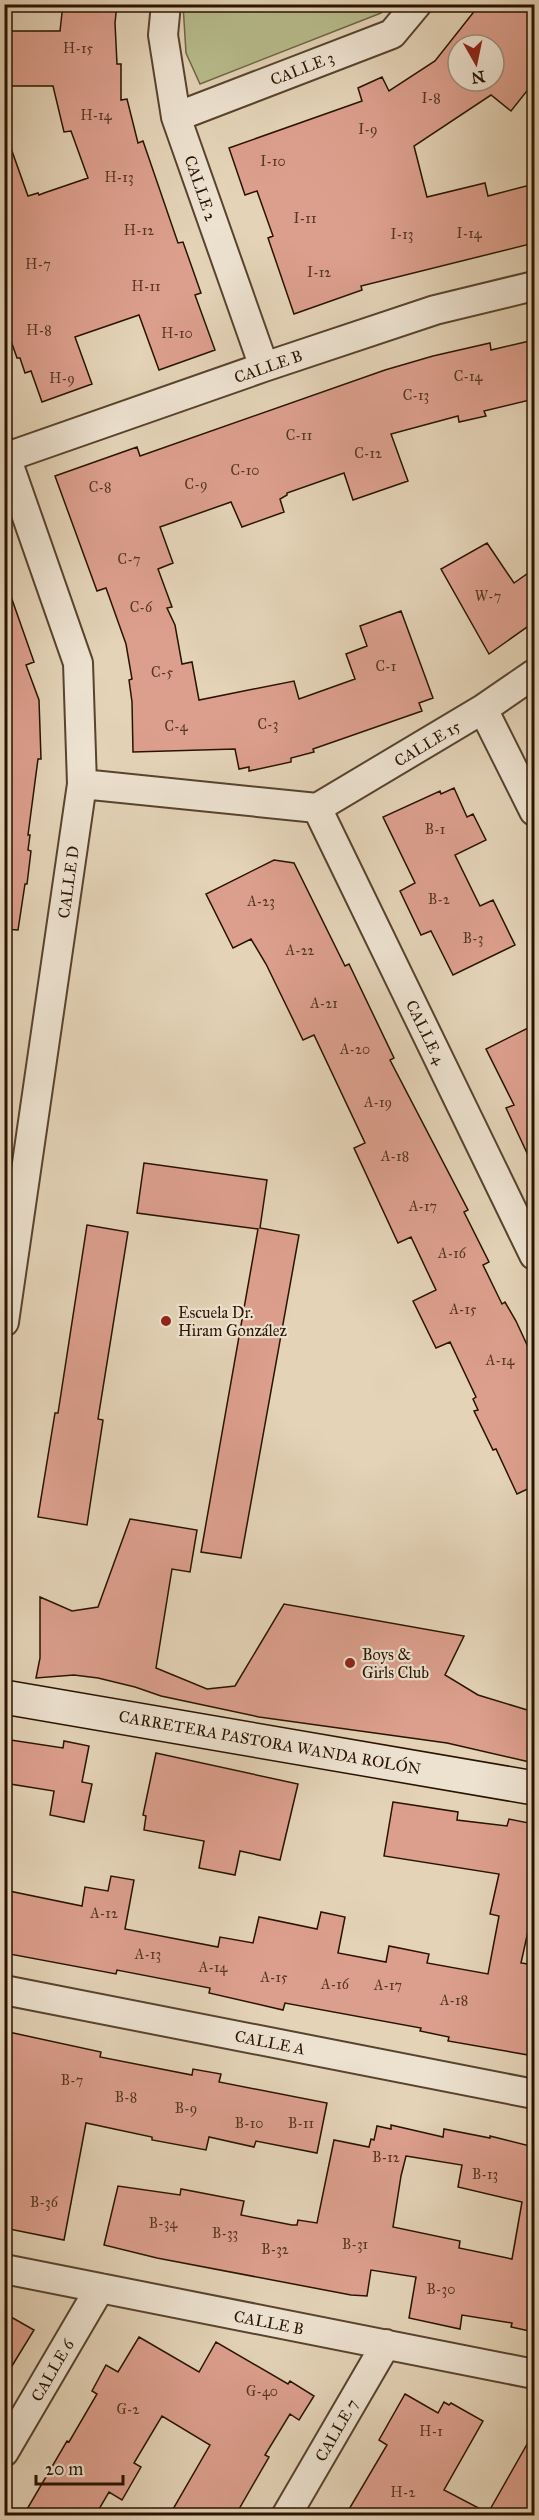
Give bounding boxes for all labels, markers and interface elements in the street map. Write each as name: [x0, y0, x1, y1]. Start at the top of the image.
north arrow: [446, 33, 506, 93]
house number: H-15: [63, 40, 93, 57]
street label: CALLE 3: [268, 48, 337, 89]
text: N: [470, 67, 486, 88]
house number: I-8: [421, 90, 441, 107]
house number: H-14: [80, 107, 113, 124]
house number: I-9: [358, 121, 378, 138]
street label: CALLE 2: [180, 153, 221, 224]
house number: I-10: [260, 153, 286, 170]
house number: H-13: [105, 169, 134, 186]
house number: I-11: [294, 210, 317, 227]
house number: H-12: [124, 222, 154, 239]
house number: I-14: [456, 225, 483, 242]
house number: I-13: [391, 226, 413, 243]
house number: H-7: [25, 256, 51, 273]
house number: I-12: [307, 264, 331, 281]
house number: H-11: [132, 278, 161, 295]
house number: H-8: [26, 322, 52, 339]
house number: H-10: [161, 325, 193, 342]
street label: CALLE B: [232, 346, 305, 387]
house number: C-14: [454, 368, 484, 385]
house number: H-9: [49, 370, 75, 387]
house number: C-13: [403, 387, 429, 404]
house number: C-11: [286, 427, 313, 444]
house number: C-12: [354, 445, 382, 462]
house number: C-10: [231, 462, 259, 479]
house number: C-9: [185, 476, 207, 493]
house number: C-8: [89, 479, 111, 496]
house number: C-7: [118, 551, 140, 568]
house number: W-7: [475, 588, 501, 605]
house number: C-6: [130, 599, 153, 616]
house number: C-1: [376, 658, 397, 675]
house number: C-5: [151, 664, 173, 681]
house number: C-3: [258, 716, 278, 733]
street label: CALLE 15: [391, 716, 464, 771]
house number: C-4: [164, 718, 189, 735]
house number: B-1: [425, 821, 446, 838]
street label: CALLE D: [54, 845, 83, 919]
house number: B-2: [428, 891, 450, 908]
house number: A-23: [246, 893, 275, 910]
house number: B-3: [463, 930, 483, 947]
house number: A-22: [285, 942, 315, 959]
house number: A-21: [309, 995, 338, 1012]
street label: CALLE 4: [402, 997, 450, 1068]
house number: A-20: [339, 1041, 370, 1058]
house number: A-19: [363, 1094, 392, 1111]
house number: A-18: [380, 1148, 409, 1165]
house number: A-17: [408, 1198, 437, 1215]
house number: A-16: [437, 1245, 467, 1262]
house number: A-15: [448, 1301, 477, 1318]
place label: Escuela Dr. Hiram González: [178, 1303, 288, 1340]
marker: Escuela Dr. Hiram González: [159, 1314, 173, 1328]
house number: A-14: [485, 1352, 515, 1369]
place label: Boys & Girls Club: [362, 1645, 429, 1682]
marker: Boys & Girls Club: [343, 1656, 357, 1670]
street label: CARRETERA PASTORA WANDA ROLÓN: [117, 1705, 423, 1779]
house number: A-12: [89, 1905, 118, 1922]
house number: A-13: [134, 1946, 161, 1963]
house number: A-14: [198, 1959, 228, 1976]
house number: A-15: [259, 1969, 288, 1986]
house number: A-16: [320, 1976, 350, 1993]
house number: A-17: [373, 1977, 402, 1994]
house number: A-18: [439, 1992, 468, 2009]
street label: CALLE A: [233, 2026, 307, 2059]
house number: B-7: [61, 2072, 83, 2089]
house number: B-8: [115, 2089, 137, 2106]
house number: B-9: [175, 2100, 197, 2117]
house number: B-10: [235, 2115, 263, 2132]
house number: B-11: [288, 2115, 314, 2132]
house number: B-12: [372, 2149, 400, 2166]
house number: B-13: [472, 2166, 498, 2183]
house number: B-36: [30, 2194, 59, 2211]
house number: B-34: [149, 2215, 178, 2232]
house number: B-33: [212, 2225, 238, 2242]
house number: B-31: [342, 2236, 369, 2253]
house number: B-32: [261, 2241, 289, 2258]
house number: B-30: [427, 2281, 455, 2298]
street label: CALLE B: [232, 2306, 305, 2339]
street label: CALLE 6: [27, 2335, 78, 2405]
house number: G-40: [246, 2383, 278, 2400]
street label: CALLE 7: [311, 2396, 362, 2465]
house number: G-2: [117, 2401, 140, 2418]
house number: H-1: [419, 2423, 443, 2440]
scale bar: [36, 2448, 123, 2486]
text: 20 m: [45, 2458, 83, 2480]
house number: H-2: [391, 2484, 415, 2501]

